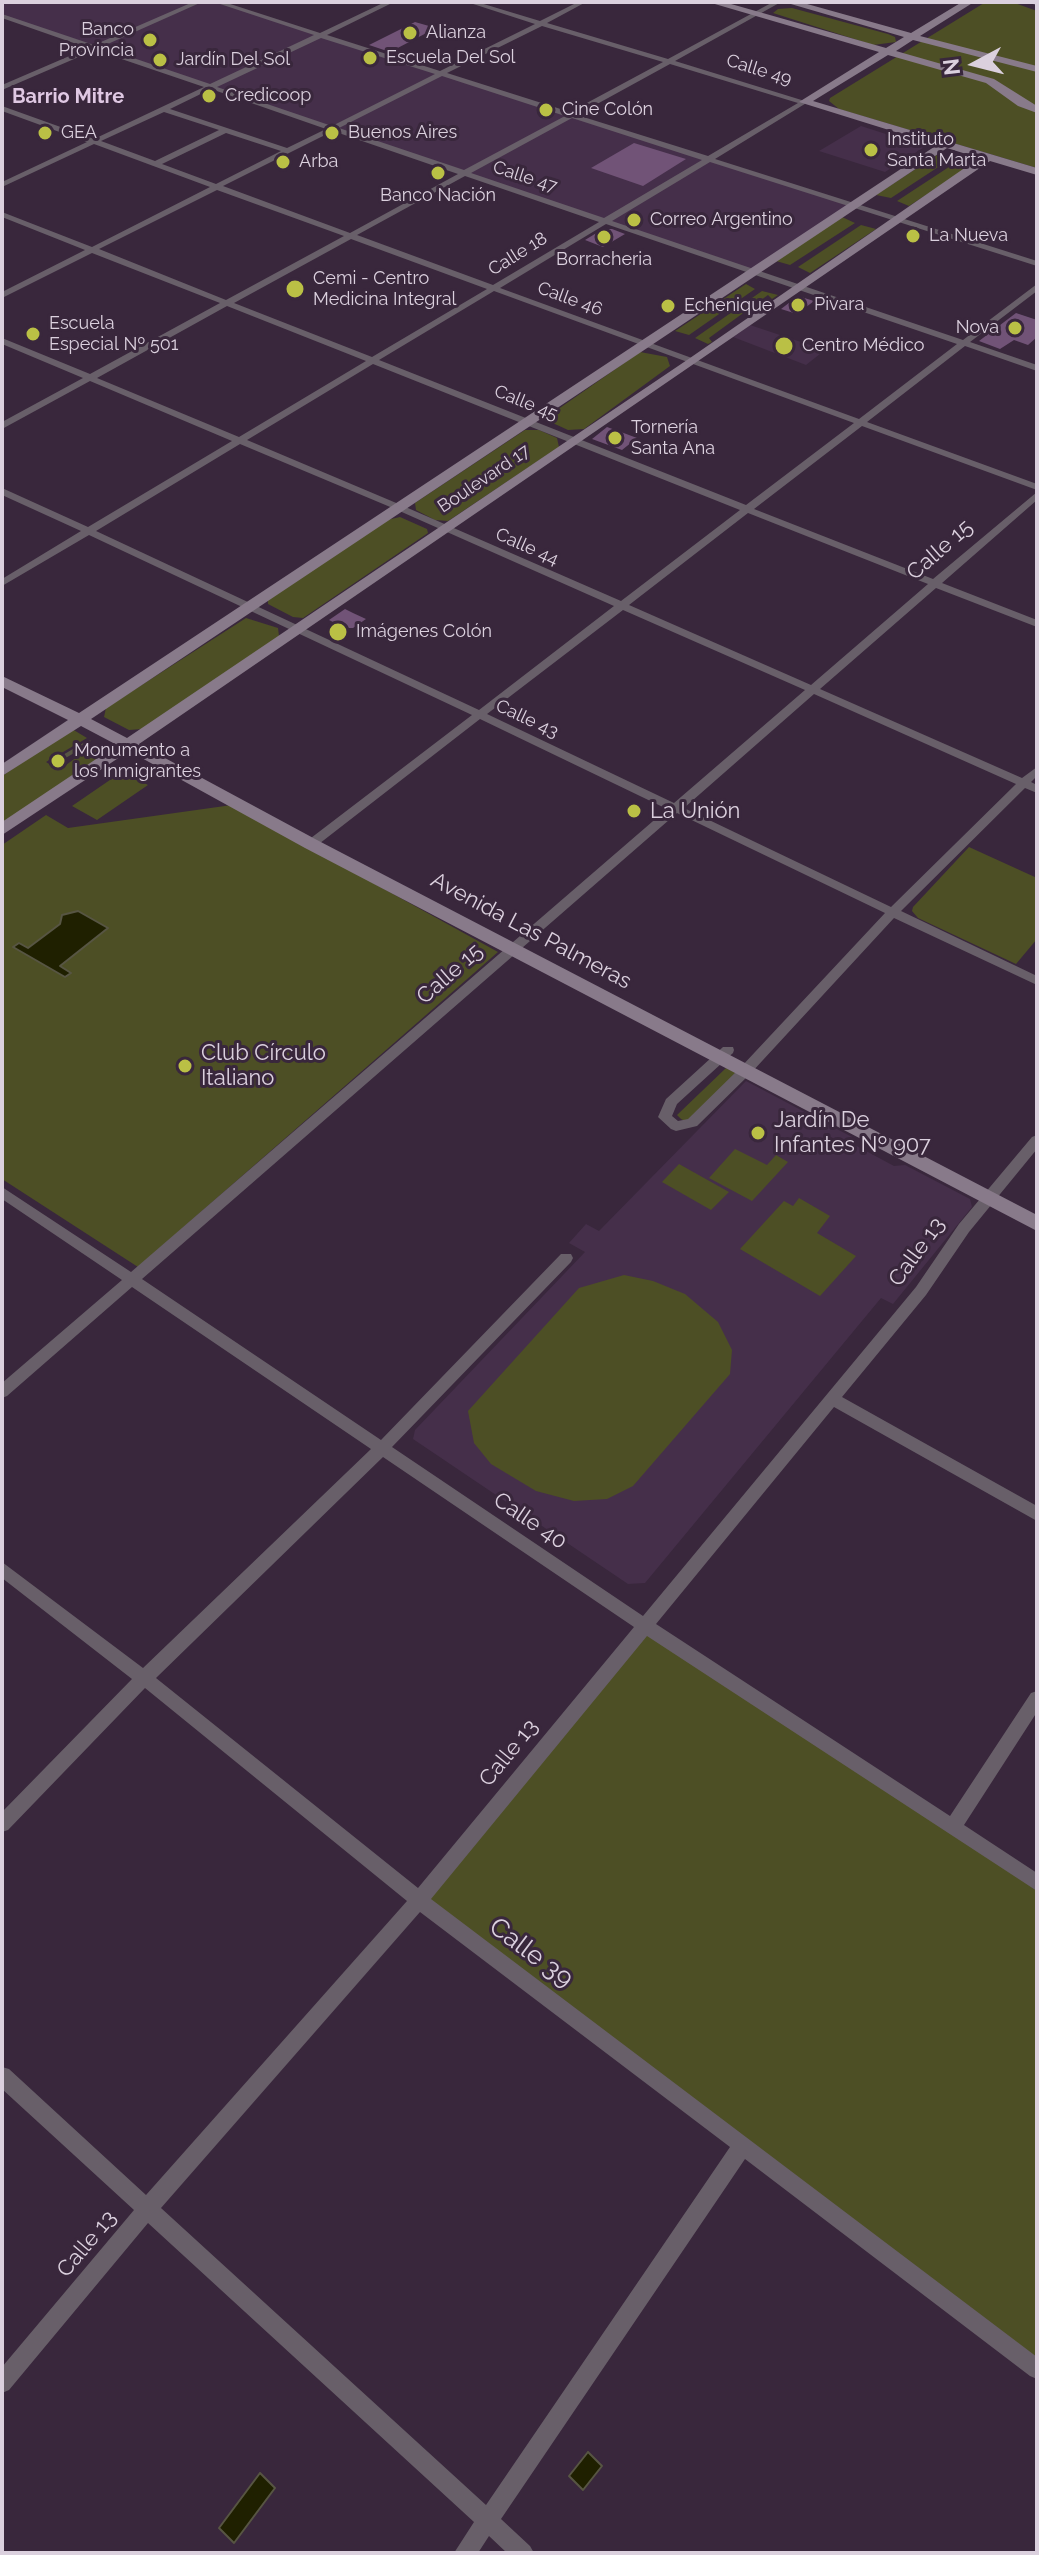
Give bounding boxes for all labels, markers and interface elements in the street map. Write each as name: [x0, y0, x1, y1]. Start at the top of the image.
place label: Banco Provincia: [59, 19, 134, 62]
place label: Alianza: [426, 22, 486, 44]
marker: Alianza: [401, 24, 419, 42]
north arrow: [935, 24, 1015, 104]
marker: Banco Provincia: [141, 31, 159, 49]
place label: Escuela Del Sol: [386, 47, 516, 69]
place label: Jardín Del Sol: [176, 49, 290, 71]
marker: Escuela Del Sol: [361, 49, 379, 67]
street label: Calle 49: [724, 50, 794, 90]
marker: Jardín Del Sol: [151, 51, 169, 69]
text: N: [937, 57, 965, 77]
district label: Barrio Mitre: [12, 85, 124, 109]
place label: Credicoop: [225, 85, 311, 107]
marker: Credicoop: [200, 87, 218, 105]
place label: Cine Colón: [562, 99, 653, 121]
marker: Cine Colón: [537, 101, 555, 119]
place label: GEA: [61, 122, 97, 144]
place label: Buenos Aires: [348, 122, 457, 144]
marker: GEA: [36, 124, 54, 142]
marker: Buenos Aires: [323, 124, 341, 142]
place label: Instituto Santa Marta: [887, 129, 986, 172]
marker: Instituto Santa Marta: [862, 141, 880, 159]
place label: Arba: [299, 151, 338, 173]
marker: Arba: [274, 153, 292, 171]
street label: Calle 47: [490, 156, 560, 198]
marker: Banco Nación: [429, 164, 447, 182]
place label: Banco Nación: [380, 185, 496, 207]
place label: Correo Argentino: [650, 209, 793, 231]
marker: Correo Argentino: [625, 211, 643, 229]
place label: La Nueva: [929, 225, 1008, 247]
street label: Calle 18: [485, 227, 551, 281]
marker: La Nueva: [904, 227, 922, 245]
marker: Borracheria: [595, 228, 613, 246]
place label: Borracheria: [556, 249, 652, 271]
place label: Cemi - Centro Medicina Integral: [313, 268, 456, 310]
street label: Calle 46: [534, 277, 606, 321]
marker: Cemi - Centro Medicina Integral: [284, 278, 306, 300]
place label: Pivara: [814, 294, 864, 316]
place label: Echenique: [684, 295, 772, 317]
marker: Pivara: [789, 296, 807, 314]
marker: Echenique: [659, 297, 677, 315]
place label: Escuela Especial Nº 501: [49, 313, 178, 356]
place label: Nova: [956, 317, 999, 339]
marker: Nova: [1006, 319, 1024, 337]
marker: Escuela Especial Nº 501: [24, 325, 42, 343]
marker: Centro Médico: [773, 335, 795, 357]
place label: Centro Médico: [802, 335, 924, 357]
street label: Calle 45: [491, 380, 561, 426]
place label: Tornería Santa Ana: [631, 417, 715, 460]
marker: Tornería Santa Ana: [606, 429, 624, 447]
street label: Boulevard 17: [434, 440, 534, 518]
street label: Calle 15: [902, 514, 978, 586]
street label: Calle 44: [492, 524, 562, 570]
marker: Imágenes Colón: [327, 621, 349, 643]
place label: Imágenes Colón: [356, 621, 492, 643]
street label: Calle 43: [492, 695, 562, 743]
place label: Monumento a los Inmigrantes: [74, 740, 201, 782]
marker: Monumento a los Inmigrantes: [49, 752, 67, 770]
place label: La Unión: [650, 798, 740, 824]
marker: La Unión: [625, 802, 643, 820]
street label: Avenida Las Palmeras: [426, 867, 636, 995]
street label: Calle 15: [412, 938, 488, 1010]
place label: Club Círculo Italiano: [201, 1040, 326, 1092]
marker: Club Círculo Italiano: [176, 1057, 194, 1075]
place label: Jardín De Infantes Nº 907: [774, 1107, 931, 1158]
marker: Jardín De Infantes Nº 907: [749, 1124, 767, 1142]
street label: Calle 13: [883, 1212, 951, 1292]
street label: Calle 40: [488, 1487, 572, 1555]
street label: Calle 13: [474, 1714, 544, 1792]
street label: Calle 39: [483, 1911, 579, 1995]
street label: Calle 13: [52, 2205, 122, 2283]

